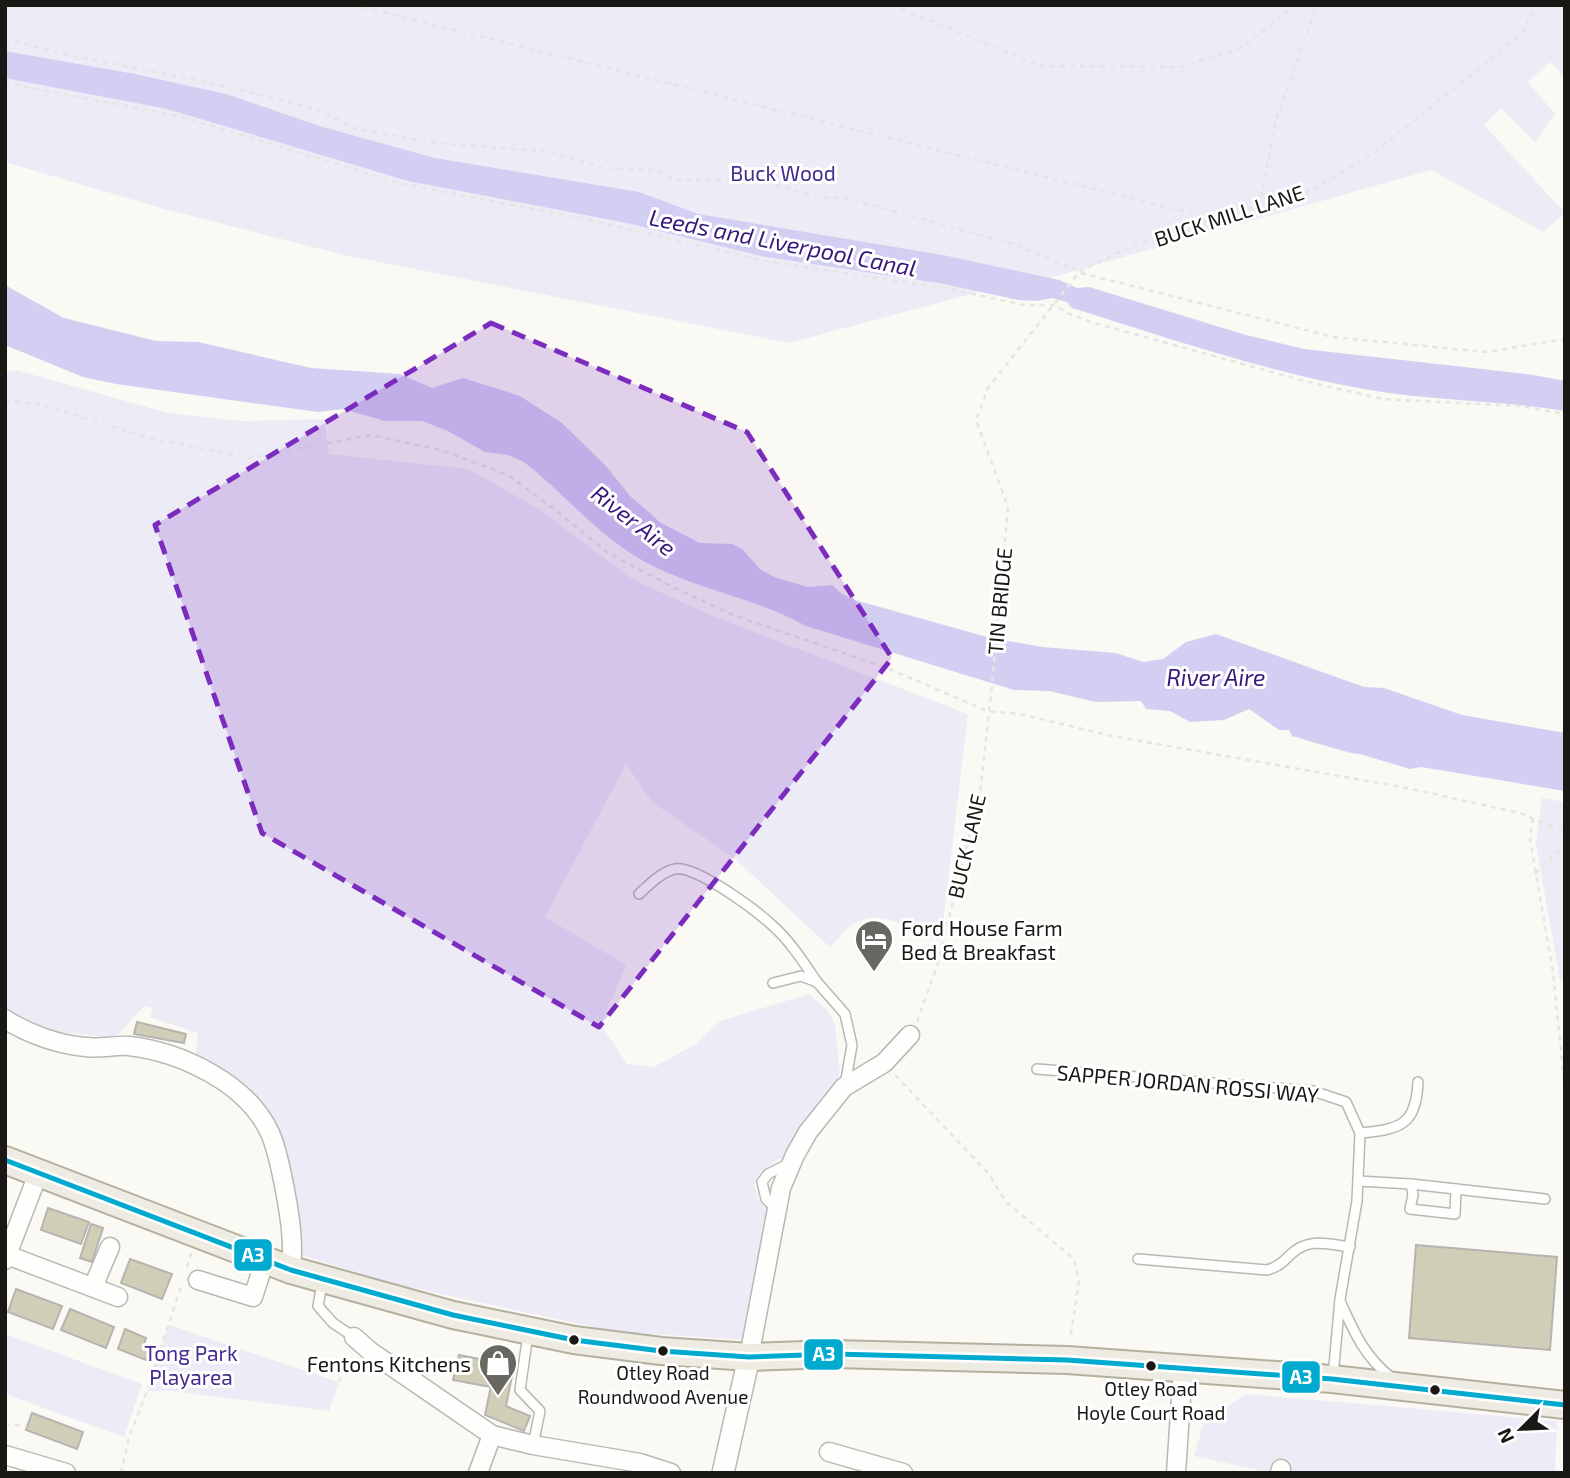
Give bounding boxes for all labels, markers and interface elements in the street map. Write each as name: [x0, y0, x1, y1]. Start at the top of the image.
park label: Buck Wood: [730, 160, 836, 185]
street label: BUCK MILL LANE: [1151, 179, 1307, 251]
water label: Leeds and Liverpool Canal: [647, 202, 919, 282]
water label: River Aire: [586, 479, 682, 561]
street label: TIN BRIDGE: [982, 546, 1016, 656]
water label: River Aire: [1167, 663, 1265, 691]
street label: BUCK LANE: [942, 791, 990, 901]
place label: Ford House Farm Bed & Breakfast: [901, 915, 1063, 964]
hotel icon: Ford House Farm Bed & Breakfast: [853, 918, 895, 973]
street label: SAPPER JORDAN ROSSI WAY: [1056, 1059, 1320, 1107]
line badge: A3: [233, 1238, 273, 1272]
text: A3: [241, 1243, 265, 1266]
unlabelled marker: [567, 1333, 581, 1347]
line badge: A3: [803, 1338, 844, 1371]
park label: Tong Park Playarea: [144, 1340, 238, 1389]
shop icon: Fentons Kitchens: [477, 1342, 519, 1397]
text: A3: [812, 1342, 836, 1365]
marker: Otley Road Roundwood Avenue: [656, 1344, 670, 1358]
place label: Fentons Kitchens: [307, 1351, 471, 1376]
marker: Otley Road Hoyle Court Road: [1144, 1359, 1158, 1373]
line badge: A3: [1281, 1360, 1321, 1394]
place label: Otley Road Roundwood Avenue: [578, 1361, 748, 1408]
text: A3: [1289, 1365, 1313, 1388]
place label: Otley Road Hoyle Court Road: [1077, 1377, 1225, 1424]
unlabelled marker: [1428, 1383, 1442, 1397]
north arrow: [1486, 1394, 1556, 1464]
text: N: [1492, 1425, 1518, 1447]

